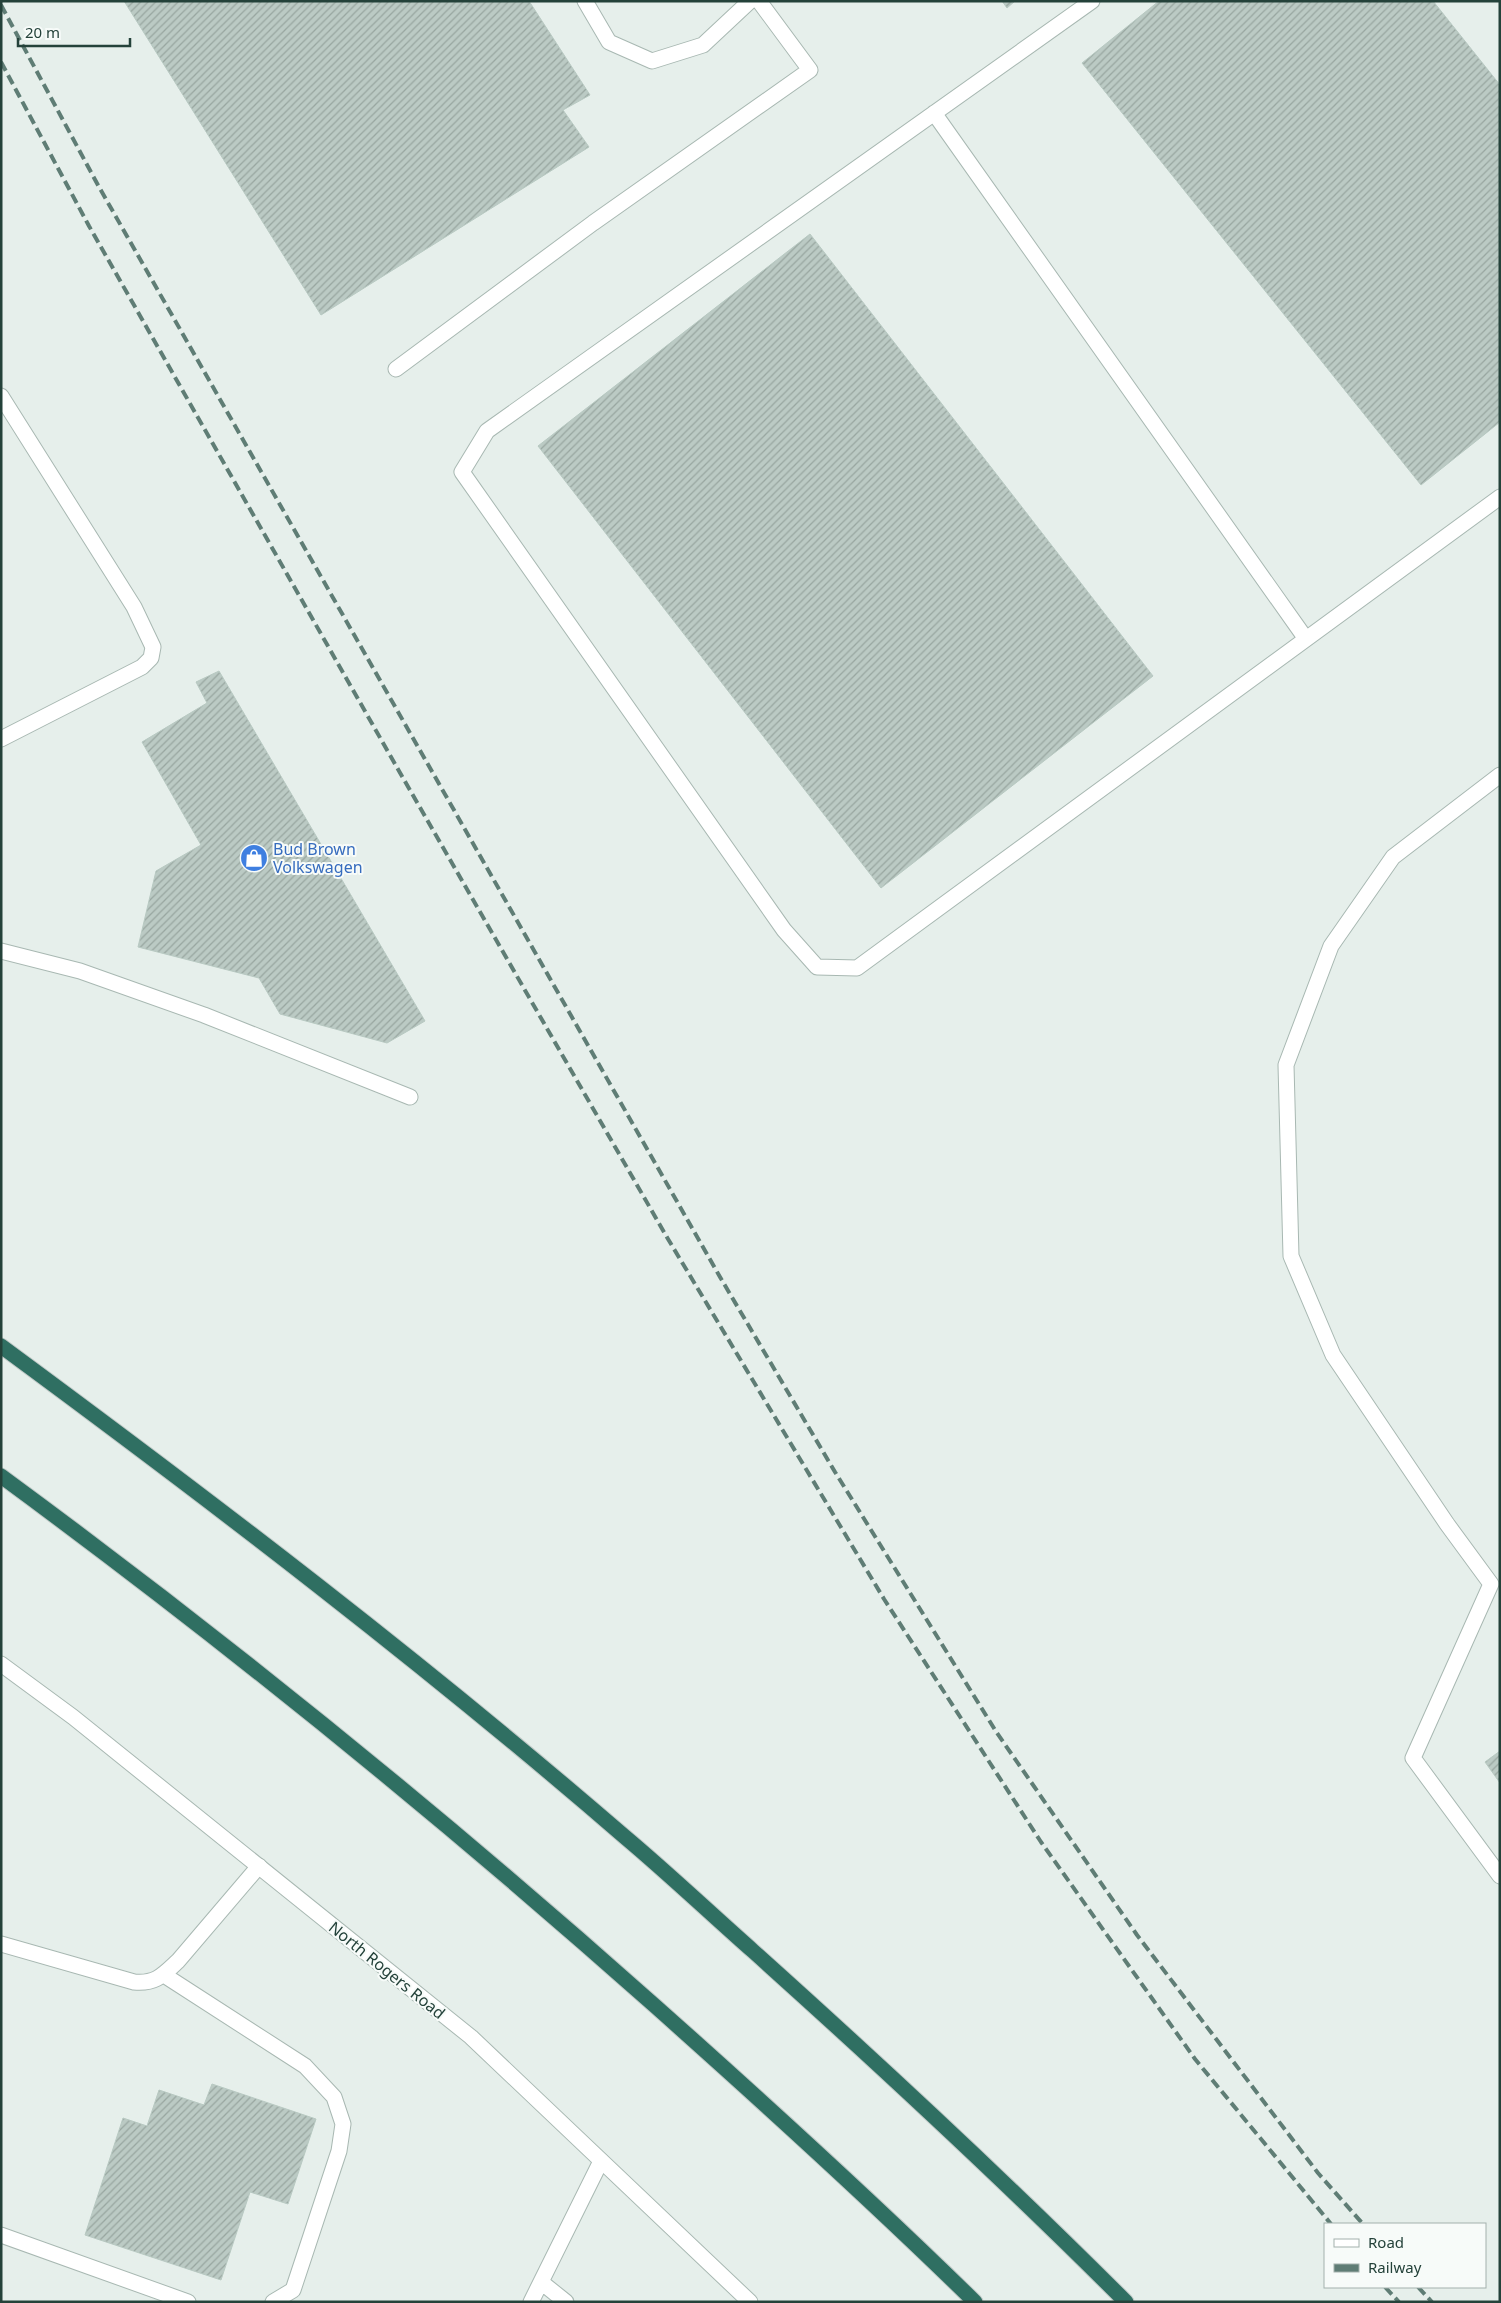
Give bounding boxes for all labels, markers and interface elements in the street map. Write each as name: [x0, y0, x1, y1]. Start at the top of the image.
scale bar: [18, 15, 130, 47]
text: 20 m: [25, 22, 60, 42]
place label: Bud Brown Volkswagen: [273, 838, 363, 878]
shop icon: Bud Brown Volkswagen: [239, 843, 269, 873]
street label: North Rogers Road: [324, 1916, 450, 2024]
legend: [1324, 2223, 1486, 2288]
text: Road: [1368, 2232, 1404, 2252]
text: Railway: [1368, 2257, 1422, 2277]

